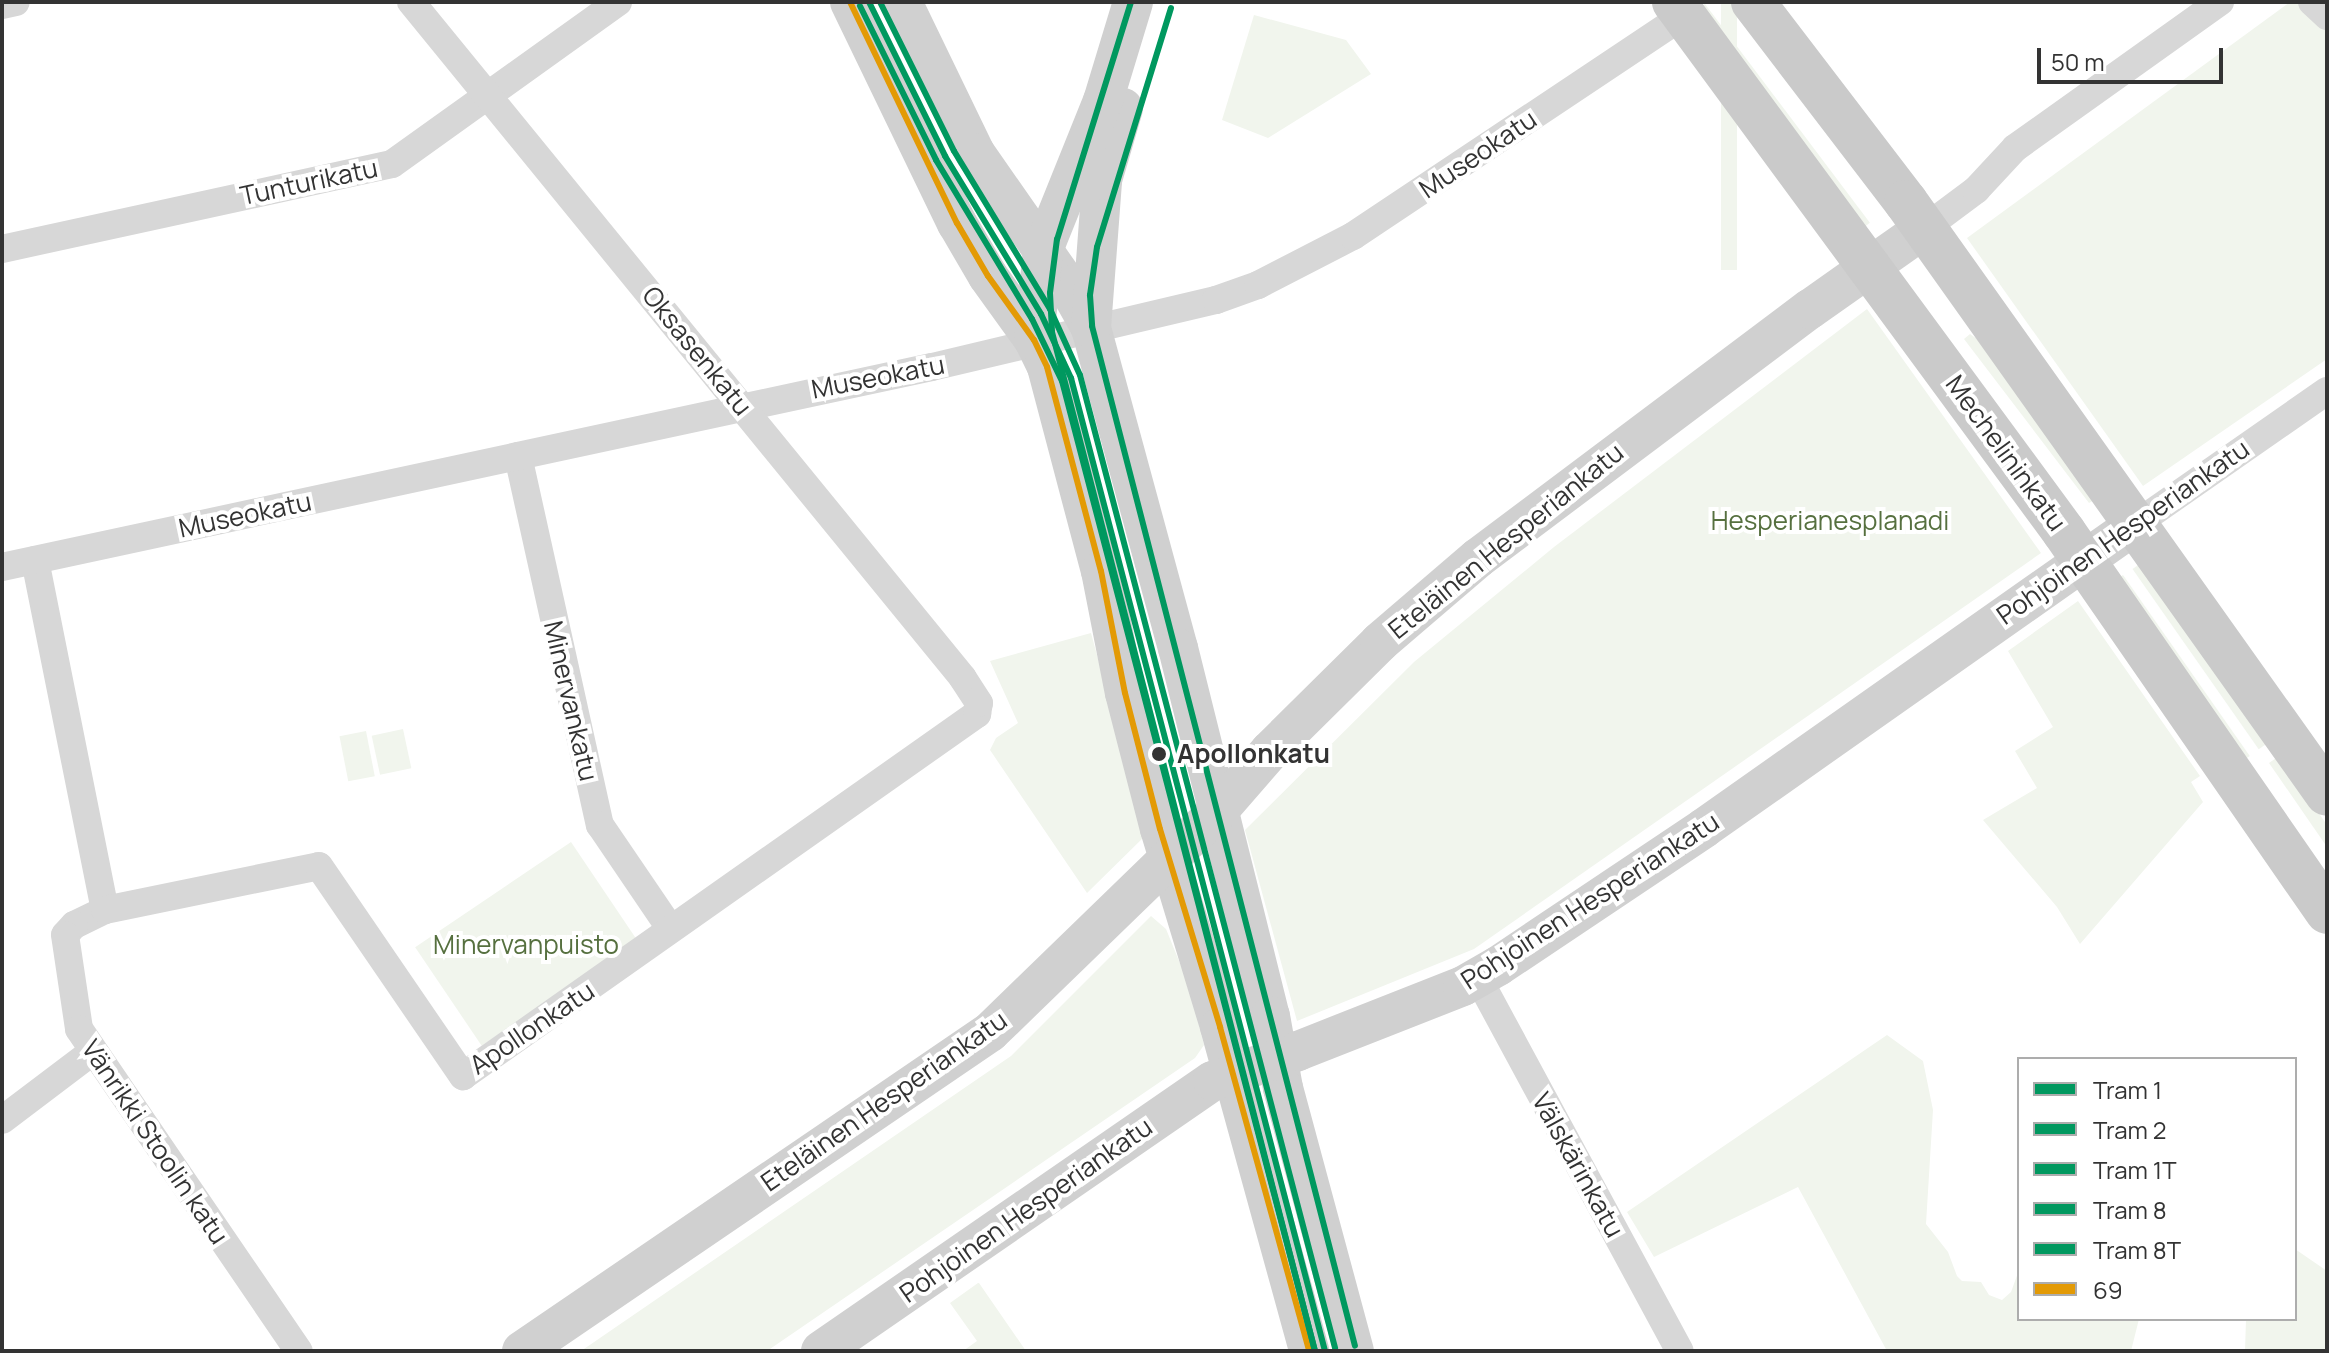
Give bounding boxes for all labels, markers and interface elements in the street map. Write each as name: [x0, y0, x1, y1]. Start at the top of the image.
scale bar: [2041, 32, 2227, 82]
text: 50 m: [2051, 45, 2105, 78]
street label: Museokatu: [1413, 103, 1543, 205]
street label: Tunturikatu: [237, 152, 381, 212]
street label: Oksasenkatu: [636, 280, 758, 422]
street label: Museokatu: [809, 349, 947, 405]
street label: Mechelininkatu: [1939, 369, 2073, 537]
street label: Pohjoinen Hesperiankatu: [1991, 433, 2255, 631]
street label: Eteläinen Hesperiankatu: [1382, 437, 1630, 645]
street label: Museokatu: [176, 486, 314, 544]
park label: Hesperianesplanadi: [1711, 505, 1949, 537]
street label: Minervankatu: [537, 618, 605, 784]
place label: Apollonkatu: [1177, 738, 1330, 770]
marker: Apollonkatu: [1148, 743, 1170, 765]
street label: Pohjoinen Hesperiankatu: [1455, 806, 1725, 996]
park label: Minervanpuisto: [433, 929, 619, 961]
street label: Apollonkatu: [464, 975, 600, 1081]
street label: Eteläinen Hesperiankatu: [755, 1004, 1013, 1198]
street label: Vänrikki Stoolin katu: [75, 1034, 235, 1250]
legend: [2017, 1057, 2297, 1321]
text: Tram 1: [2093, 1073, 2162, 1106]
street label: Välskärinkatu: [1526, 1087, 1630, 1243]
street label: Pohjoinen Hesperiankatu: [894, 1111, 1158, 1309]
text: Tram 2: [2093, 1113, 2166, 1146]
text: Tram 1T: [2093, 1153, 2176, 1186]
text: Tram 8: [2093, 1193, 2167, 1226]
text: Tram 8T: [2093, 1233, 2181, 1266]
text: 69: [2093, 1273, 2123, 1306]

